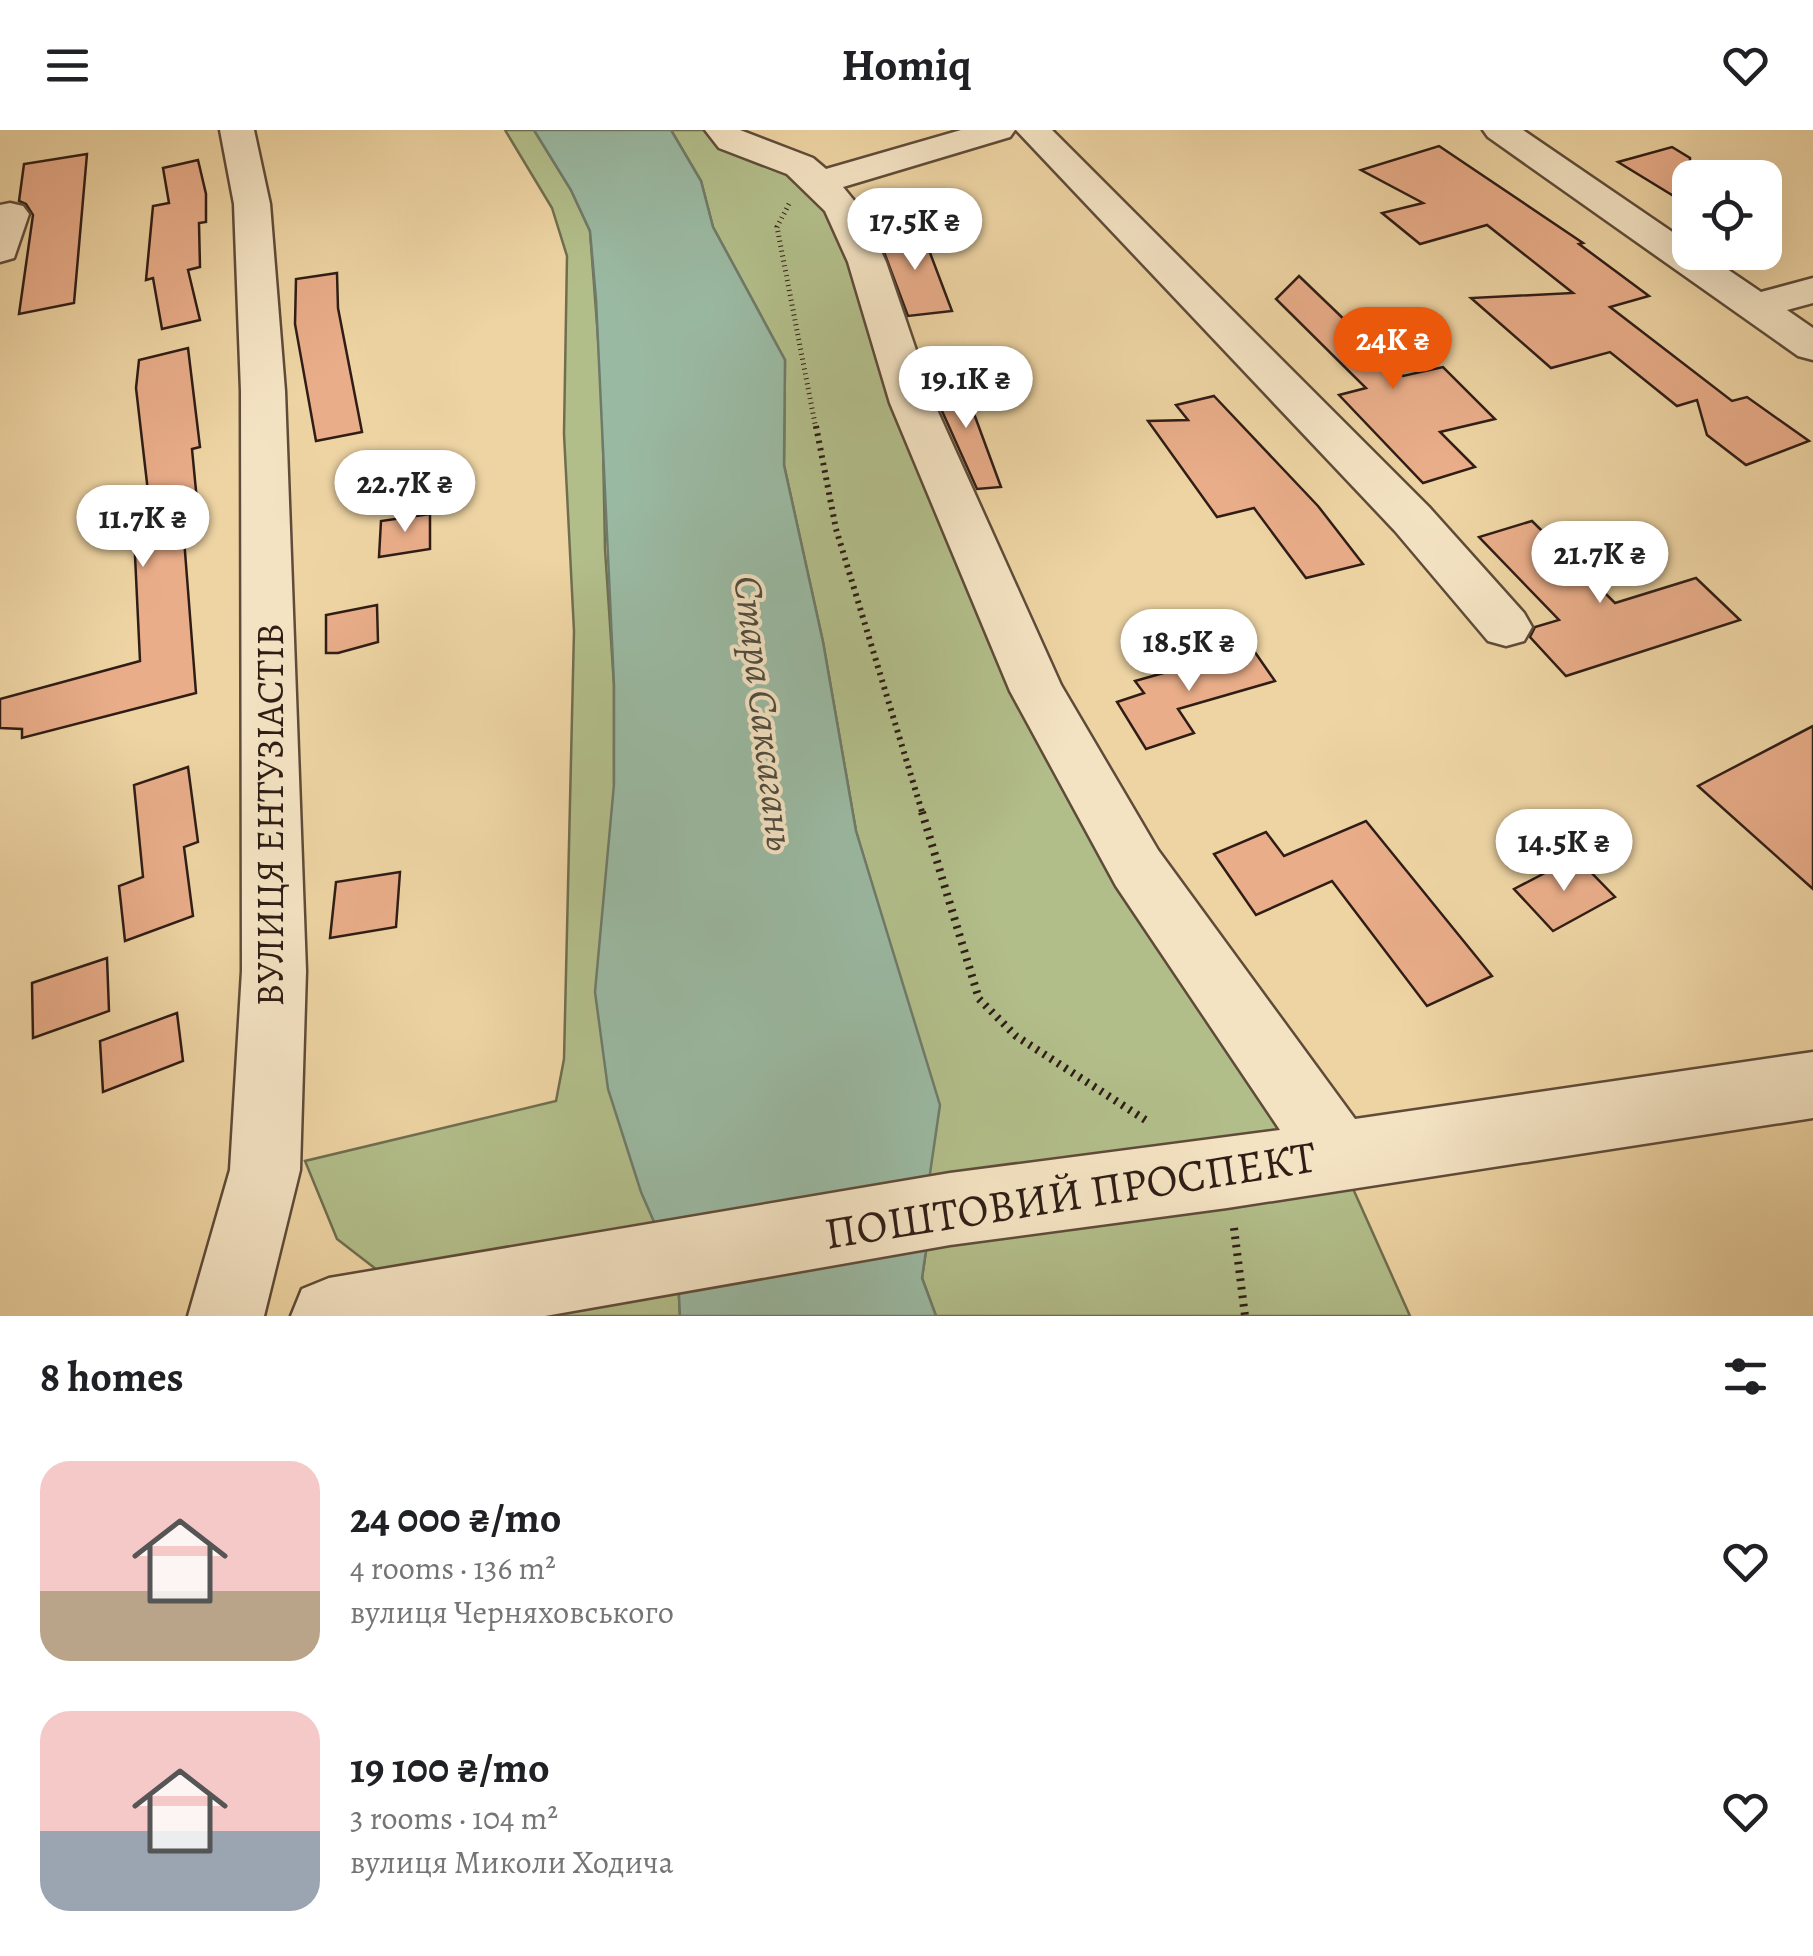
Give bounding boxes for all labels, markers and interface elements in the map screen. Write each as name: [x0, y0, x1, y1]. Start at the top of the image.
text: Homiq: [841, 34, 972, 96]
icon: menu: [40, 38, 95, 93]
icon: heart: [1718, 38, 1773, 93]
map controls: [1672, 160, 1782, 270]
button: locate: [1672, 160, 1782, 270]
pin: 17.5K ₴: [823, 188, 1007, 273]
text: 17.5K ₴: [869, 198, 961, 242]
pin: 24K ₴: [1323, 307, 1463, 392]
text: 24K ₴: [1356, 317, 1430, 361]
pin: 19.1K ₴: [874, 346, 1058, 431]
text: 19.1K ₴: [921, 356, 1011, 400]
pin: 22.7K ₴: [313, 450, 497, 535]
text: 22.7K ₴: [356, 460, 454, 504]
pin: 11.7K ₴: [51, 485, 235, 570]
text: 11.7K ₴: [98, 495, 188, 539]
pin: 21.7K ₴: [1508, 521, 1692, 606]
text: 21.7K ₴: [1553, 531, 1647, 575]
water label: Стара Саксагань: [720, 572, 809, 854]
pin: 18.5K ₴: [1097, 609, 1281, 694]
text: 18.5K ₴: [1142, 619, 1236, 663]
street label: ВУЛИЦЯ ЕНТУЗІАСТІВ: [244, 623, 296, 1007]
pin: 14.5K ₴: [1472, 809, 1656, 894]
text: 14.5K ₴: [1518, 819, 1610, 863]
street label: ПОШТОВИЙ ПРОСПЕКТ: [820, 1125, 1321, 1264]
text: 8 homes: [40, 1348, 184, 1405]
icon: filters: [1718, 1349, 1773, 1404]
text: 24 000 ₴/mo: [350, 1489, 561, 1546]
icon: home: [120, 1501, 240, 1621]
icon: heart: [1718, 1534, 1773, 1589]
text: 4 rooms · 136 m²: [350, 1546, 556, 1590]
text: вулиця Черняховського: [350, 1590, 674, 1634]
text: 19 100 ₴/mo: [350, 1739, 550, 1796]
icon: home: [120, 1751, 240, 1871]
icon: heart: [1718, 1784, 1773, 1839]
text: 3 rooms · 104 m²: [350, 1796, 558, 1840]
text: вулиця Миколи Ходича: [350, 1840, 673, 1884]

